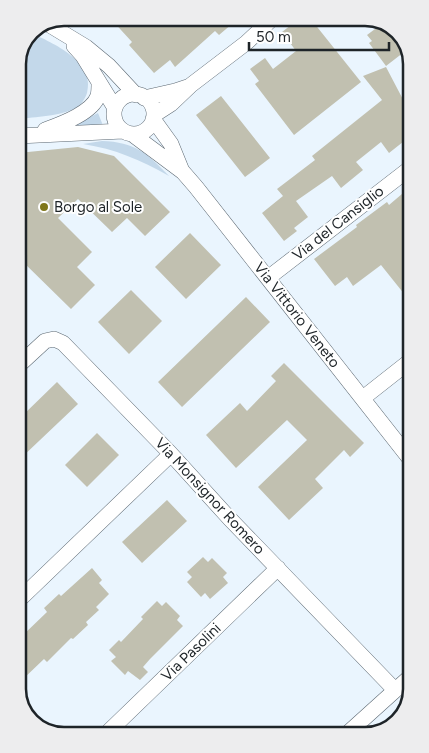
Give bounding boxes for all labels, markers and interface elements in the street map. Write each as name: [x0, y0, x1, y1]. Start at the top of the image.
scale bar: [249, 20, 389, 52]
text: 50 m: [256, 28, 291, 46]
street label: Via del Cansiglio: [289, 182, 387, 264]
place label: Borgo al Sole: [54, 198, 142, 216]
marker: Borgo al Sole: [38, 201, 50, 213]
street label: Via Vittorio Veneto: [250, 259, 344, 372]
street label: Via Monsignor Romero: [151, 434, 269, 558]
street label: Via Pasolini: [158, 619, 224, 685]

